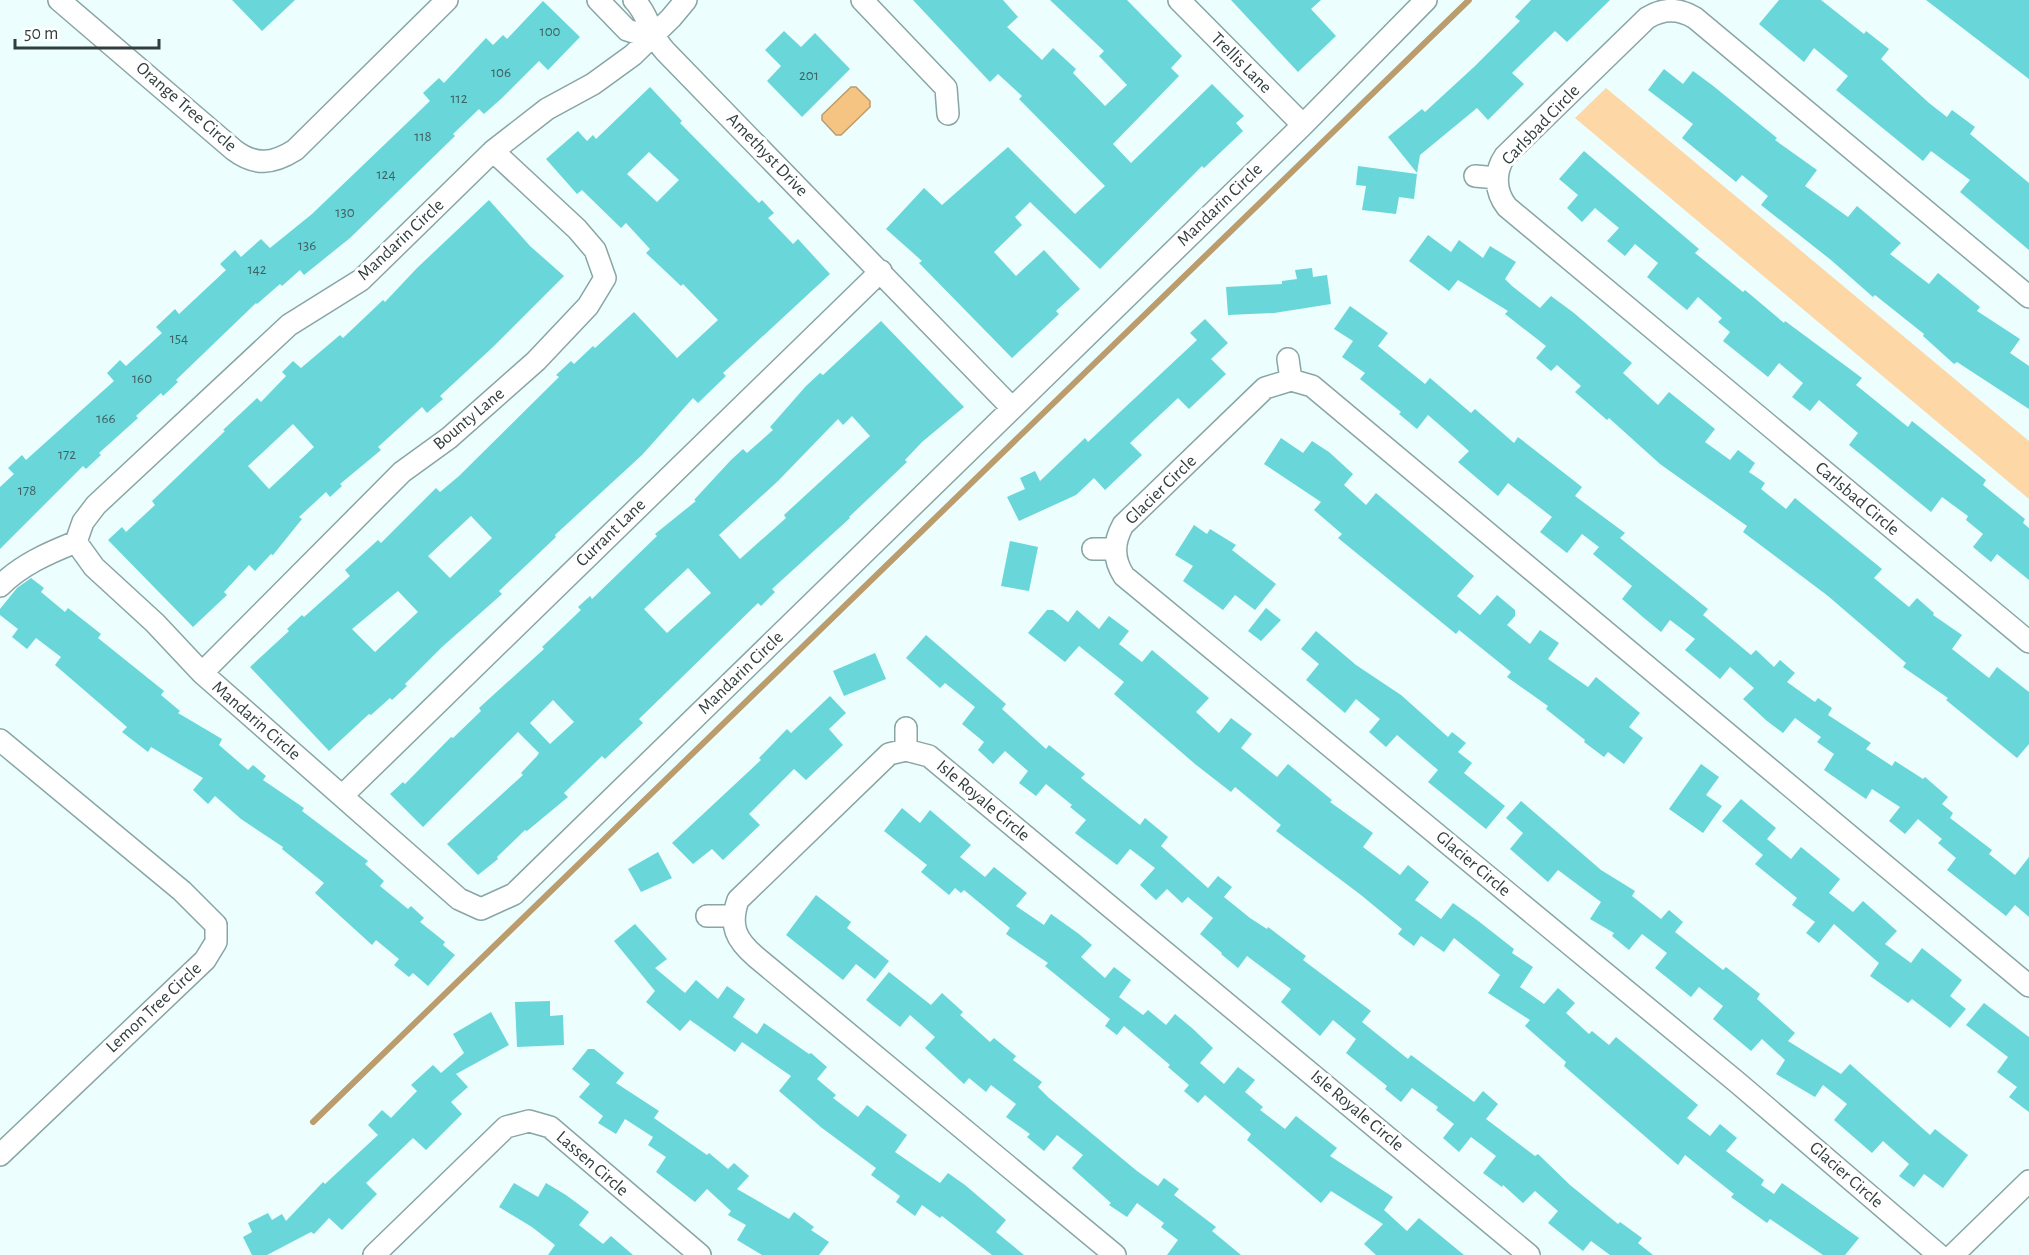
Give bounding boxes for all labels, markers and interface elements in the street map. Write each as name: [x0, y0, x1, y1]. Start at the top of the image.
scale bar: [15, 12, 159, 50]
house number: 100: [539, 24, 561, 39]
text: 50 m: [24, 25, 58, 43]
street label: Trellis Lane: [1207, 29, 1275, 97]
street label: Orange Tree Circle: [132, 59, 240, 155]
house number: 106: [491, 65, 511, 80]
house number: 201: [799, 68, 819, 83]
street label: Carlsbad Circle: [1499, 82, 1583, 168]
house number: 112: [450, 91, 468, 106]
street label: Amethyst Drive: [723, 110, 811, 200]
house number: 118: [414, 129, 432, 144]
street label: Mandarin Circle: [1174, 160, 1266, 250]
house number: 124: [376, 167, 396, 182]
street label: Mandarin Circle: [354, 196, 448, 284]
house number: 130: [335, 205, 355, 220]
house number: 136: [298, 238, 316, 253]
house number: 142: [247, 262, 267, 277]
house number: 154: [170, 331, 188, 346]
house number: 160: [132, 371, 152, 386]
street label: Bounty Lane: [430, 384, 508, 454]
house number: 166: [96, 411, 116, 426]
house number: 172: [58, 447, 76, 462]
street label: Glacier Circle: [1122, 452, 1200, 528]
street label: Carlsbad Circle: [1812, 459, 1902, 539]
house number: 178: [18, 483, 36, 498]
street label: Currant Lane: [573, 496, 649, 570]
street label: Mandarin Circle: [695, 628, 787, 718]
street label: Mandarin Circle: [208, 678, 304, 764]
street label: Isle Royale Circle: [933, 757, 1033, 845]
street label: Glacier Circle: [1432, 828, 1514, 900]
street label: Lemon Tree Circle: [103, 959, 205, 1057]
street label: Isle Royale Circle: [1307, 1067, 1407, 1155]
street label: Lassen Circle: [553, 1128, 631, 1200]
street label: Glacier Circle: [1806, 1138, 1886, 1212]

